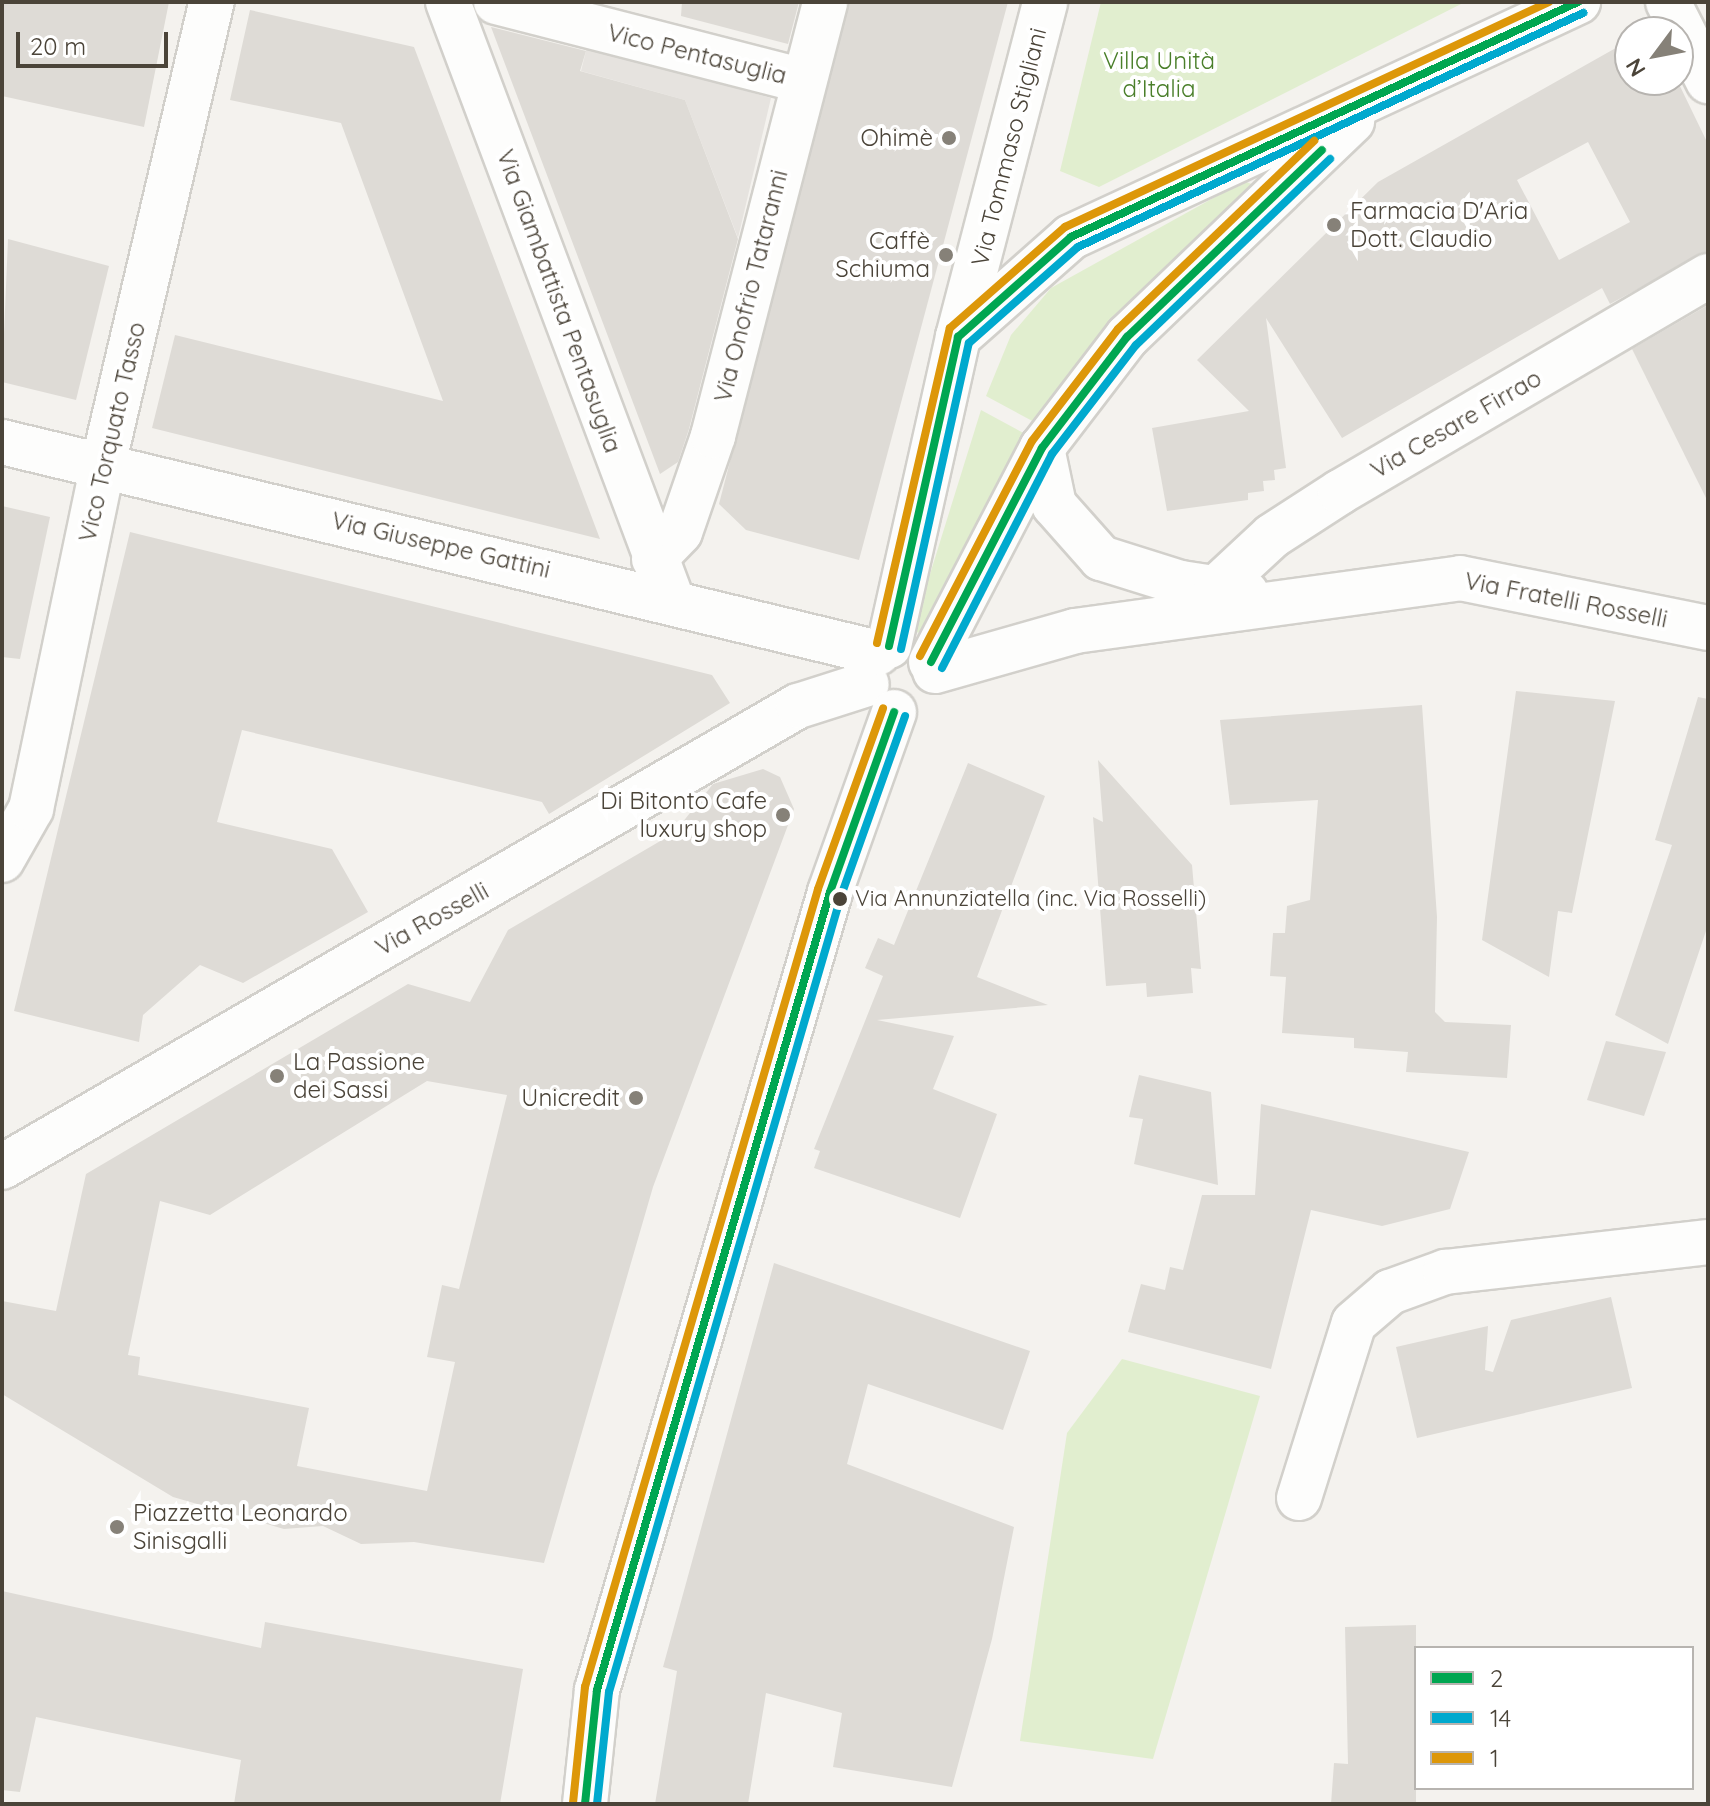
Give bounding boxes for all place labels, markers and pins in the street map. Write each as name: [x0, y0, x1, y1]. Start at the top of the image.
place label: Ohimè: [860, 124, 933, 152]
marker: Ohimè: [940, 129, 958, 147]
place label: Farmacia D'Aria Dott. Claudio: [1350, 197, 1528, 253]
marker: Farmacia D'Aria Dott. Claudio: [1325, 216, 1343, 234]
place label: Caffè Schiuma: [835, 227, 930, 283]
marker: Caffè Schiuma: [937, 246, 955, 264]
place label: Di Bitonto Cafe luxury shop: [600, 787, 767, 843]
marker: Di Bitonto Cafe luxury shop: [774, 806, 792, 824]
place label: Via Annunziatella (inc. Via Rosselli): [855, 886, 1206, 912]
marker: Via Annunziatella (inc. Via Rosselli): [832, 891, 848, 907]
place label: La Passione dei Sassi: [293, 1048, 425, 1104]
marker: La Passione dei Sassi: [268, 1067, 286, 1085]
place label: Unicredit: [521, 1084, 620, 1112]
marker: Unicredit: [627, 1089, 645, 1107]
place label: Piazzetta Leonardo Sinisgalli: [133, 1499, 348, 1555]
marker: Piazzetta Leonardo Sinisgalli: [108, 1518, 126, 1536]

